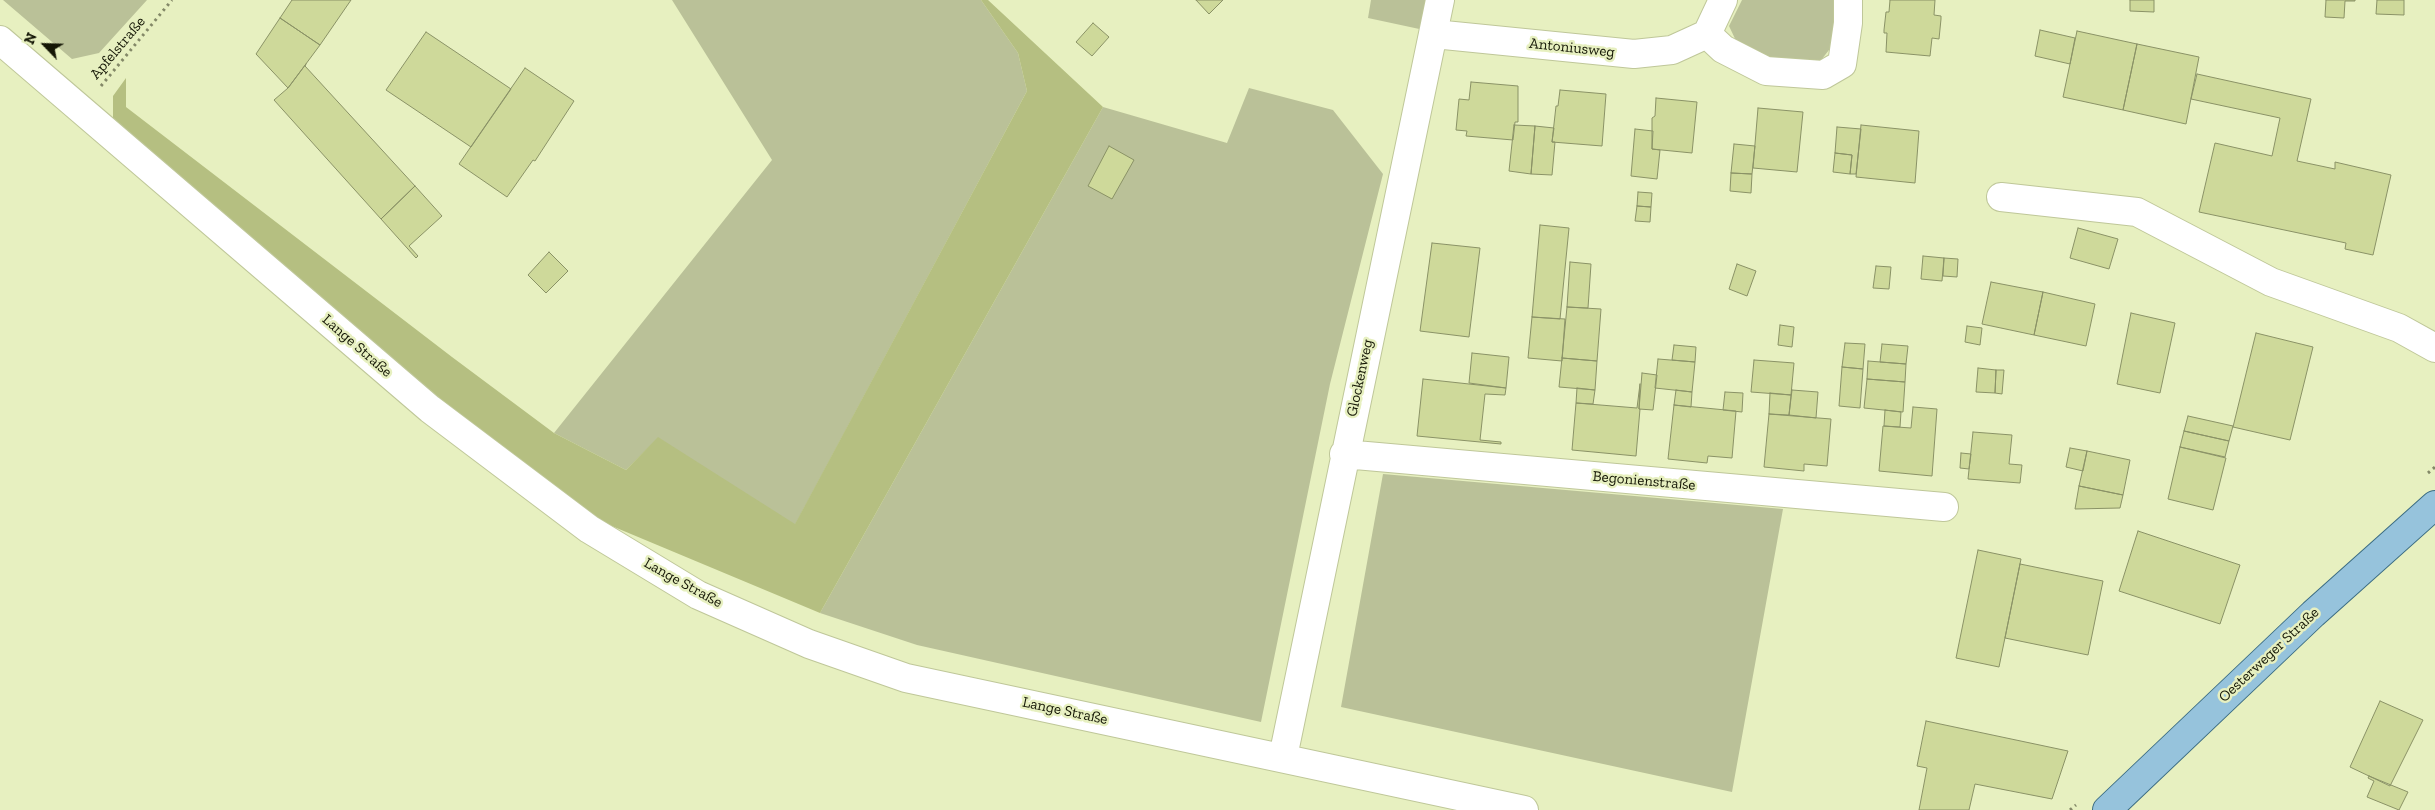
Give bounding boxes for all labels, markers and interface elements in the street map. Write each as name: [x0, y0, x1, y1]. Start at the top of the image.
street label: Apfelstraße: [87, 13, 149, 83]
north arrow: [20, 20, 70, 70]
text: N: [21, 30, 41, 47]
street label: Antoniusweg: [1528, 35, 1616, 61]
street label: Lange Straße: [318, 311, 396, 381]
street label: Glockenweg: [1343, 338, 1377, 418]
street label: Begonienstraße: [1592, 468, 1696, 494]
street label: Lange Straße: [641, 554, 725, 612]
street label: Oesterweger Straße: [2215, 604, 2323, 706]
street label: Lange Straße: [1021, 693, 1109, 729]

